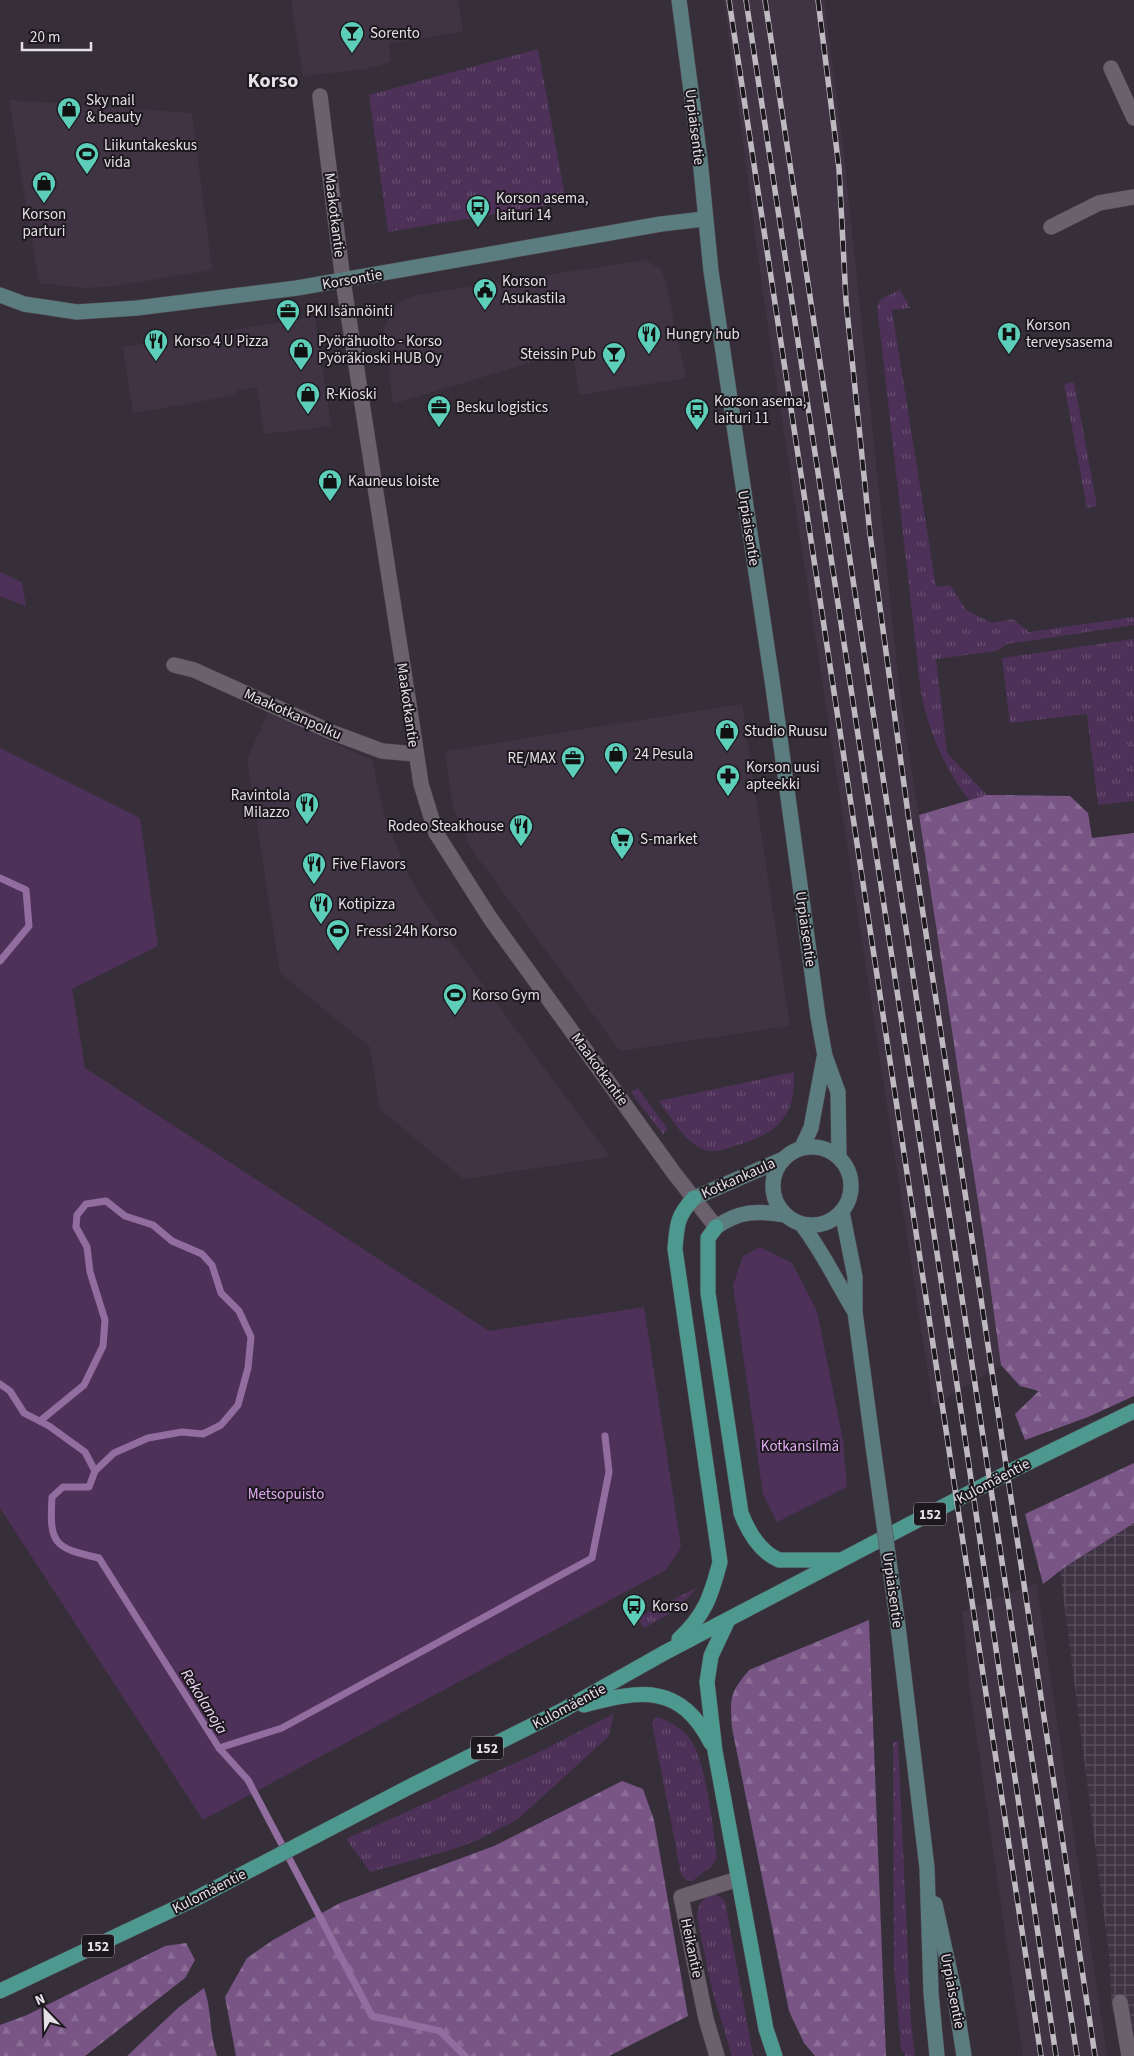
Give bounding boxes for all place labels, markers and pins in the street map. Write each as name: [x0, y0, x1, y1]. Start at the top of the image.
bar icon: Sorento: [339, 20, 365, 54]
place label: Sorento: [370, 23, 420, 44]
place label: Sky nail & beauty: [86, 90, 141, 128]
shop icon: Sky nail & beauty: [56, 96, 82, 130]
place label: Liikuntakeskus vida: [104, 135, 197, 173]
sports icon: Liikuntakeskus vida: [74, 141, 100, 175]
shop icon: Korson parturi: [31, 170, 57, 204]
place label: Korson asema, laituri 14: [496, 188, 589, 226]
bus stop icon: Korson asema, laituri 14: [465, 194, 491, 228]
place label: Korson parturi: [22, 204, 66, 242]
place label: Korson Asukastila: [502, 271, 566, 309]
public building icon: Korson Asukastila: [472, 277, 498, 311]
office icon: PKI Isännöinti: [275, 298, 301, 332]
place label: PKI Isännöinti: [306, 301, 393, 322]
place label: Korson terveysasema: [1026, 315, 1113, 353]
restaurant icon: Hungry hub: [636, 321, 662, 355]
hospital icon: Korson terveysasema: [996, 321, 1022, 355]
place label: Hungry hub: [666, 324, 740, 345]
restaurant icon: Korso 4 U Pizza: [143, 328, 169, 362]
place label: Korso 4 U Pizza: [174, 331, 269, 352]
place label: Pyörähuolto - Korso Pyöräkioski HUB Oy: [318, 331, 442, 369]
shop icon: Pyörähuolto - Korso Pyöräkioski HUB Oy: [288, 337, 314, 371]
bar icon: Steissin Pub: [601, 341, 627, 375]
place label: Steissin Pub: [520, 344, 596, 365]
shop icon: R-Kioski: [295, 381, 321, 415]
place label: R-Kioski: [326, 384, 377, 405]
place label: Korson asema, laituri 11: [714, 391, 807, 429]
office icon: Besku logistics: [426, 394, 452, 428]
place label: Besku logistics: [456, 397, 548, 418]
bus stop icon: Korson asema, laituri 11: [684, 397, 710, 431]
shop icon: Kauneus loiste: [317, 468, 343, 502]
place label: Kauneus loiste: [348, 471, 439, 492]
shop icon: Studio Ruusu: [714, 718, 740, 752]
place label: Studio Ruusu: [744, 721, 827, 742]
shop icon: 24 Pesula: [603, 741, 629, 775]
place label: 24 Pesula: [634, 744, 693, 765]
office icon: RE/MAX: [560, 745, 586, 779]
place label: RE/MAX: [508, 748, 556, 769]
place label: Korson uusi apteekki: [746, 757, 820, 795]
pharmacy icon: Korson uusi apteekki: [715, 763, 741, 797]
place label: Ravintola Milazzo: [231, 785, 290, 823]
restaurant icon: Ravintola Milazzo: [294, 791, 320, 825]
restaurant icon: Rodeo Steakhouse: [508, 813, 534, 847]
place label: Rodeo Steakhouse: [388, 816, 504, 837]
supermarket icon: S-market: [609, 826, 635, 860]
place label: S-market: [640, 829, 698, 850]
restaurant icon: Five Flavors: [301, 851, 327, 885]
place label: Five Flavors: [332, 854, 406, 875]
restaurant icon: Kotipizza: [308, 891, 334, 925]
place label: Kotipizza: [338, 894, 395, 915]
sports icon: Fressi 24h Korso: [325, 918, 351, 952]
place label: Fressi 24h Korso: [356, 921, 457, 942]
sports icon: Korso Gym: [442, 982, 468, 1016]
place label: Korso Gym: [472, 985, 540, 1006]
bus stop icon: Korso: [621, 1593, 647, 1627]
place label: Korso: [652, 1596, 688, 1617]

